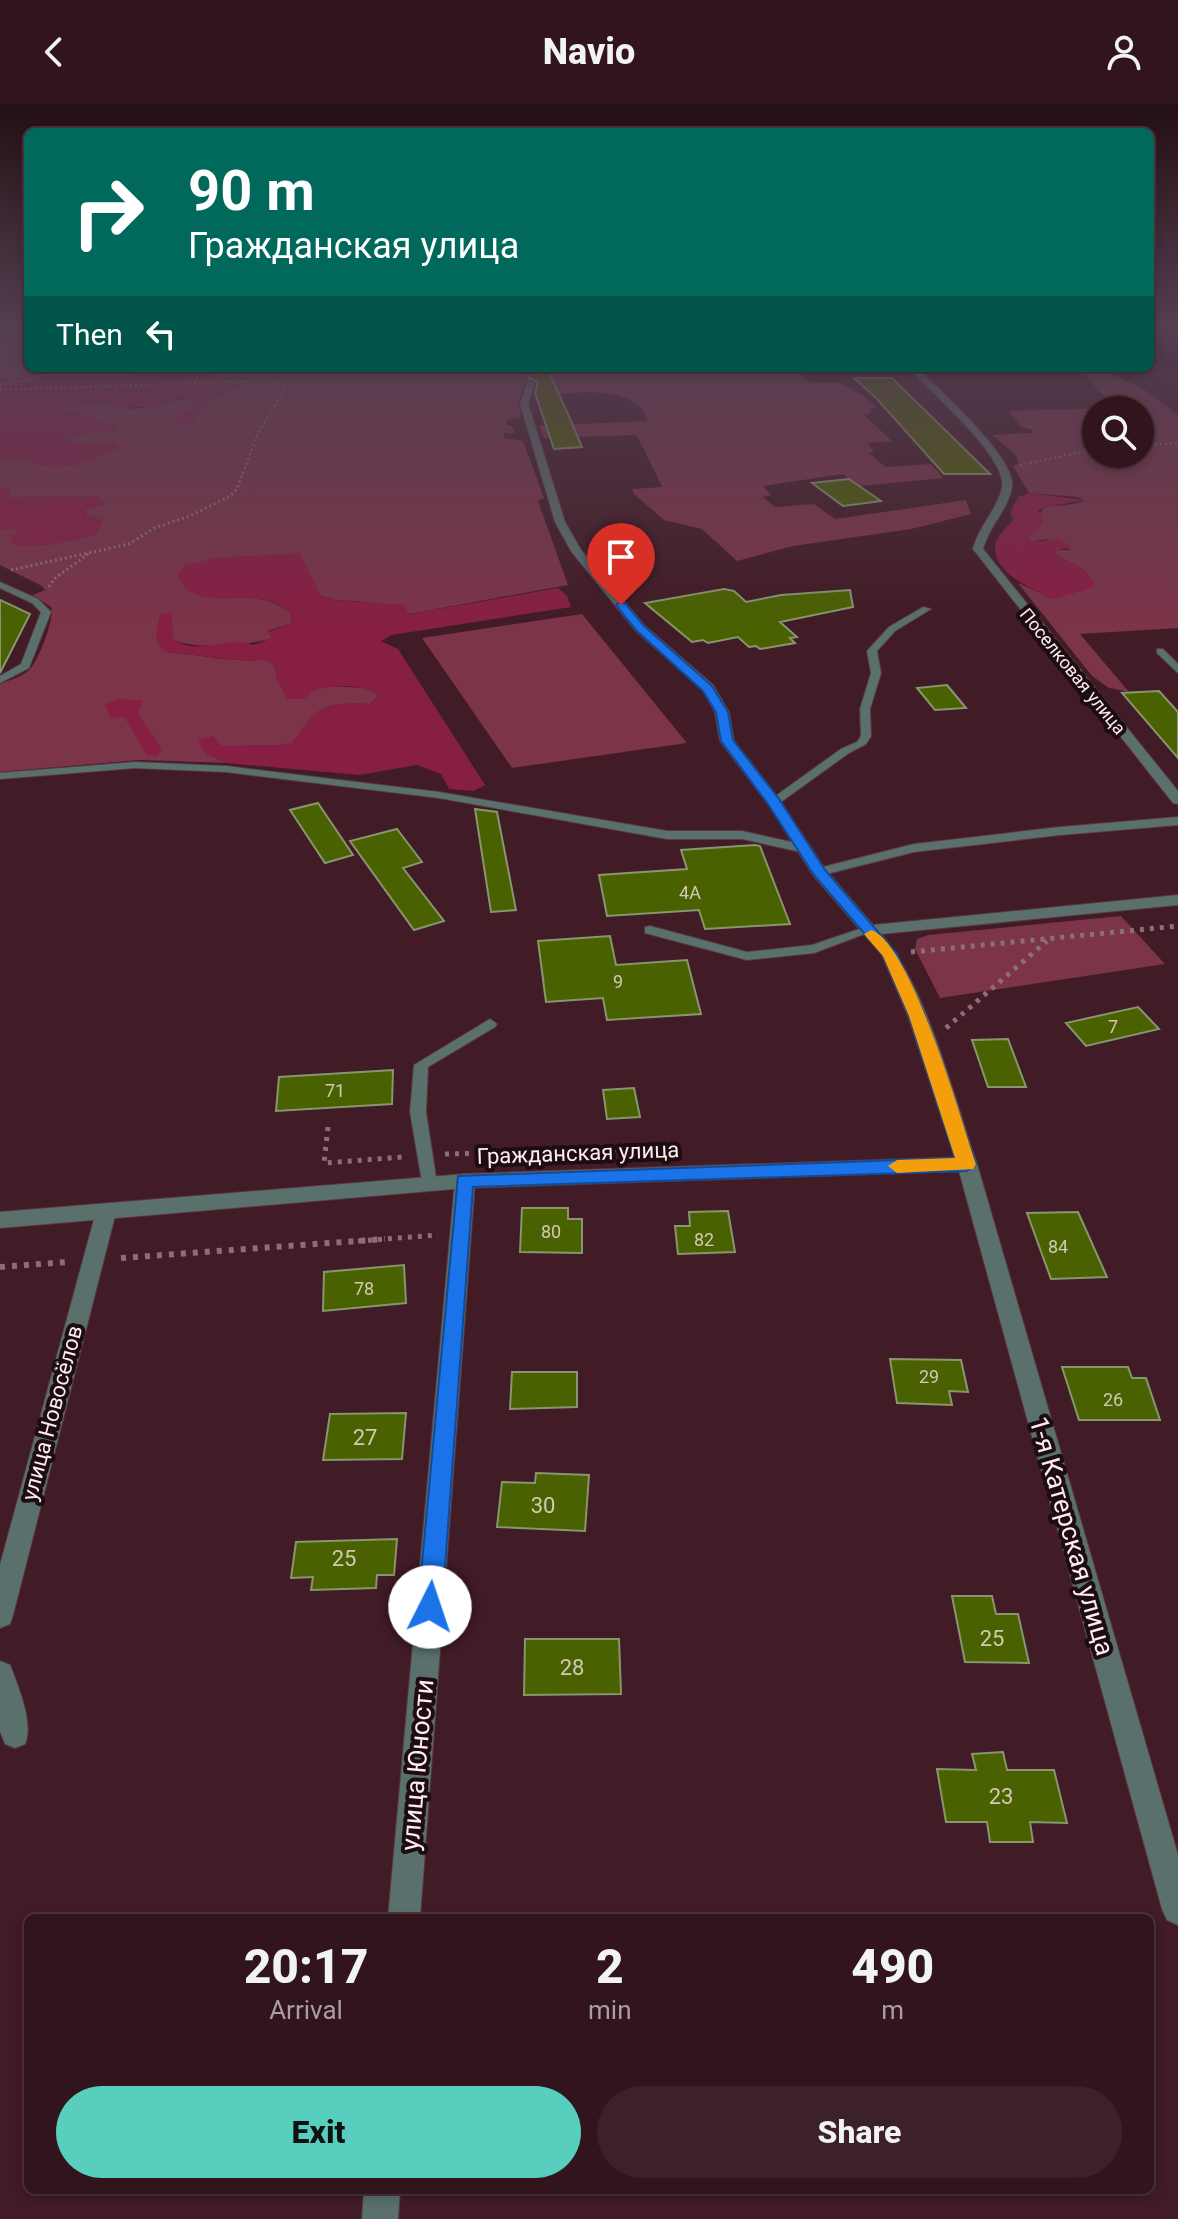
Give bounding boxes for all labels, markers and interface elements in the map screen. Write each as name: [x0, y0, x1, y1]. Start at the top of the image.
icon: back: [32, 30, 76, 74]
icon: person: [1102, 30, 1146, 74]
text: Navio: [543, 31, 635, 73]
text: 90 m: [188, 158, 315, 224]
icon: right: [56, 160, 160, 264]
text: Гражданская улица: [188, 225, 519, 267]
icon: left: [139, 312, 183, 356]
text: Then: [56, 317, 123, 352]
map controls: [1082, 396, 1154, 468]
button: search: [1082, 396, 1154, 468]
pin: [587, 523, 655, 605]
icon: arrive: [599, 535, 643, 579]
street label: Поселковая улица: [1016, 604, 1130, 738]
house number: 4А: [679, 882, 701, 903]
house number: 9: [613, 971, 623, 992]
house number: 7: [1108, 1016, 1118, 1037]
house number: 71: [325, 1080, 345, 1101]
street label: Гражданская улица: [476, 1137, 680, 1169]
house number: 80: [541, 1221, 561, 1242]
house number: 82: [694, 1229, 714, 1250]
house number: 84: [1048, 1236, 1068, 1257]
house number: 78: [354, 1278, 374, 1299]
street label: улица Новосёлов: [17, 1323, 87, 1503]
house number: 29: [919, 1366, 939, 1387]
house number: 26: [1103, 1389, 1123, 1410]
street label: 1-я Катерская улица: [1024, 1413, 1120, 1659]
house number: 27: [353, 1425, 377, 1450]
house number: 30: [531, 1493, 555, 1518]
house number: 25: [332, 1546, 356, 1571]
position arrow: [388, 1565, 472, 1649]
house number: 25: [980, 1626, 1004, 1651]
house number: 28: [560, 1655, 584, 1680]
street label: улица Юности: [395, 1678, 439, 1852]
house number: 23: [989, 1784, 1013, 1809]
text: 20:17: [244, 1938, 368, 1995]
text: 2: [596, 1938, 624, 1995]
text: 490: [851, 1938, 934, 1995]
text: Arrival: [269, 1995, 343, 2025]
text: min: [588, 1995, 632, 2025]
text: m: [881, 1995, 904, 2025]
button: Exit: [56, 2086, 581, 2178]
button: Share: [597, 2086, 1122, 2178]

